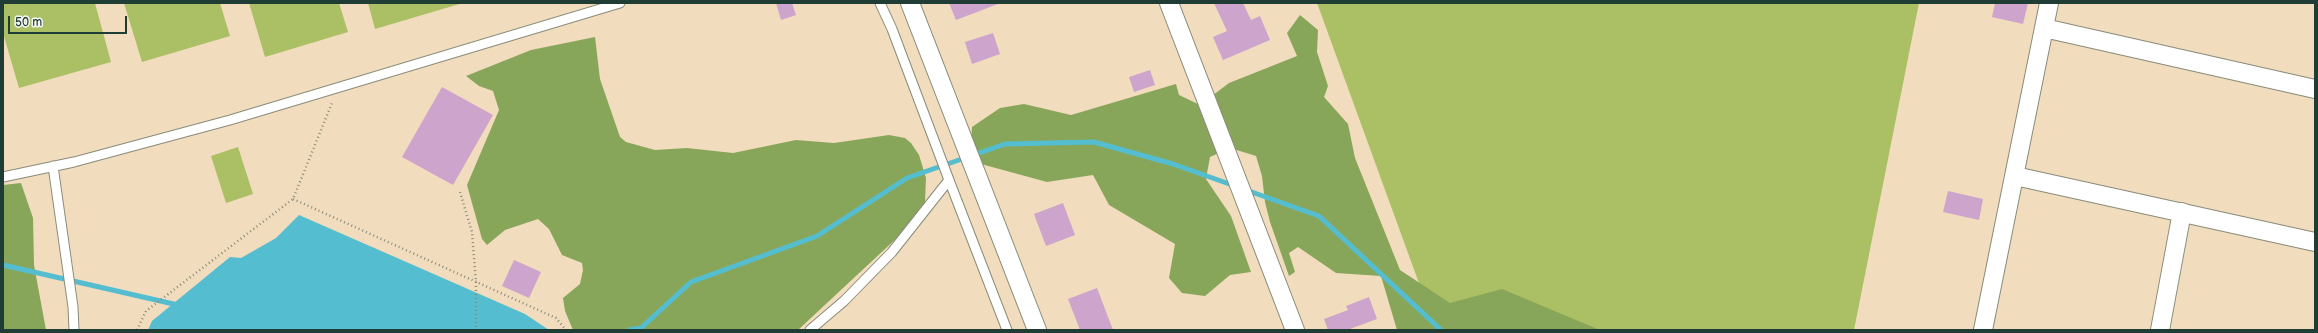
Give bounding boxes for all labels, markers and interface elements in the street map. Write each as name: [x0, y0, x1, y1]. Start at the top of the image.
scale bar: [10, 8, 129, 34]
text: 50 m: [15, 15, 42, 30]

